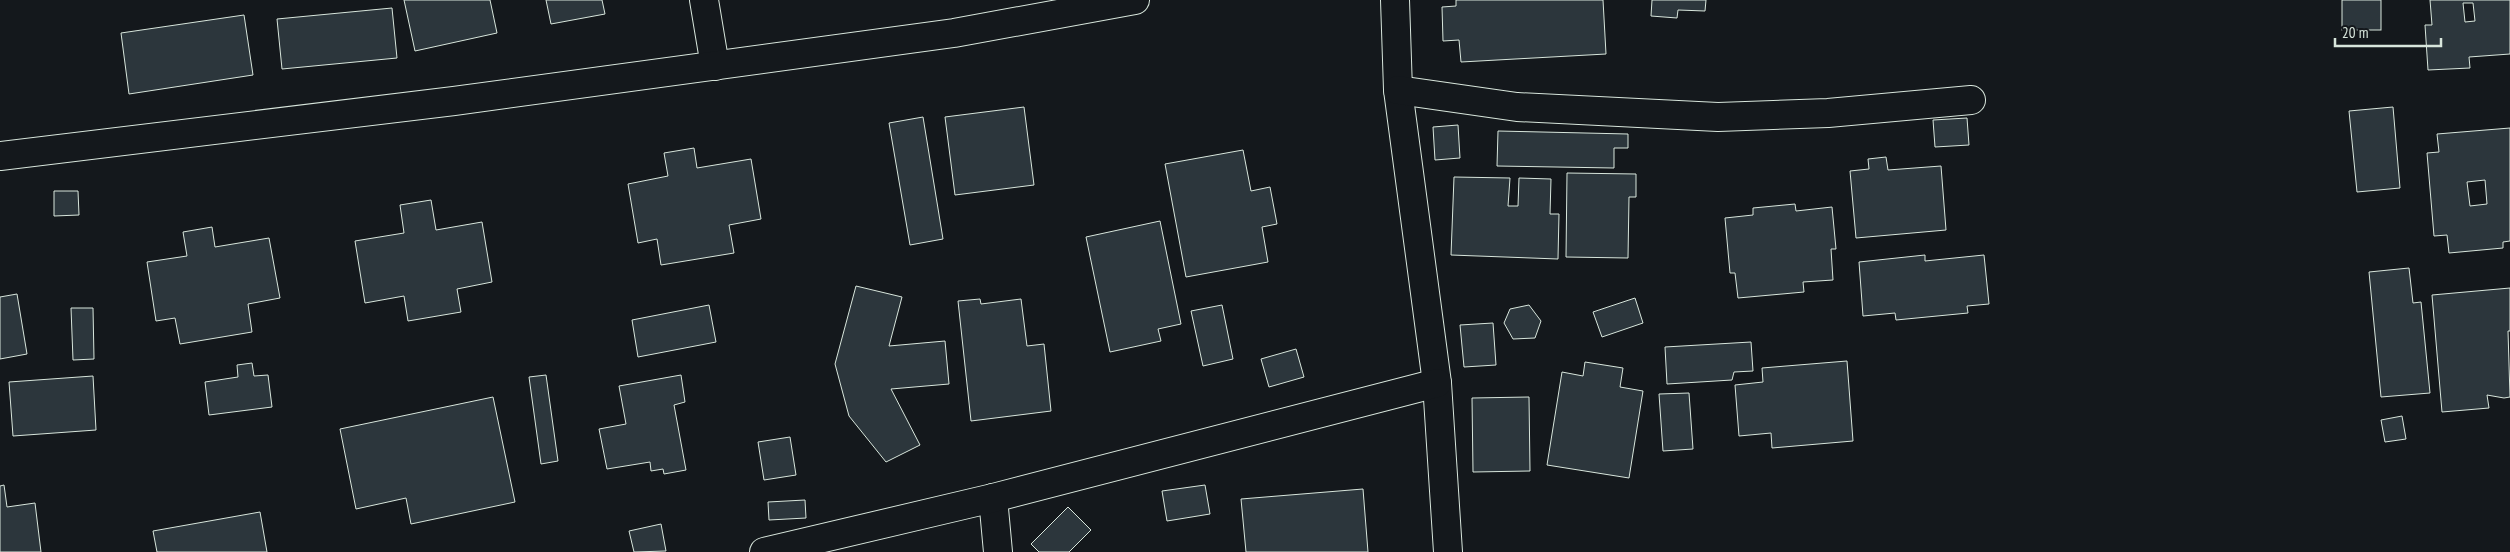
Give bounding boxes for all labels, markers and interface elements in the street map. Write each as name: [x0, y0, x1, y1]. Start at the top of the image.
scale bar: [2335, 15, 2441, 47]
text: 20 m: [2342, 23, 2368, 42]

